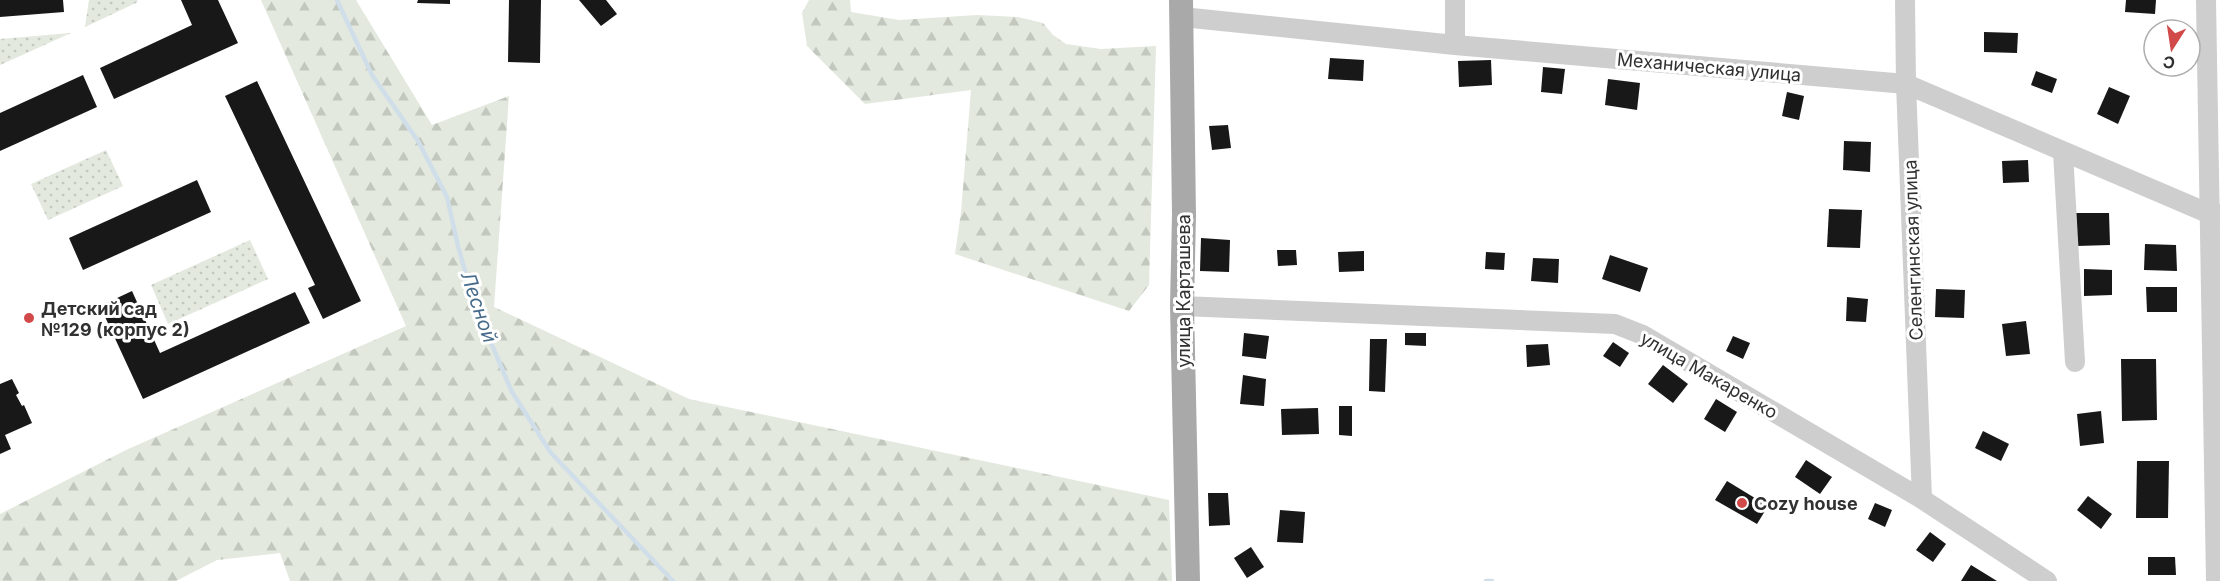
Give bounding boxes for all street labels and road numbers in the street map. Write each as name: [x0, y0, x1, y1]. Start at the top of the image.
street label: Механическая улица: [1616, 48, 1802, 86]
street label: Селенгинская улица: [1899, 159, 1927, 341]
street label: улица Карташева: [1173, 214, 1194, 368]
street label: улица Макаренко: [1637, 327, 1781, 423]

